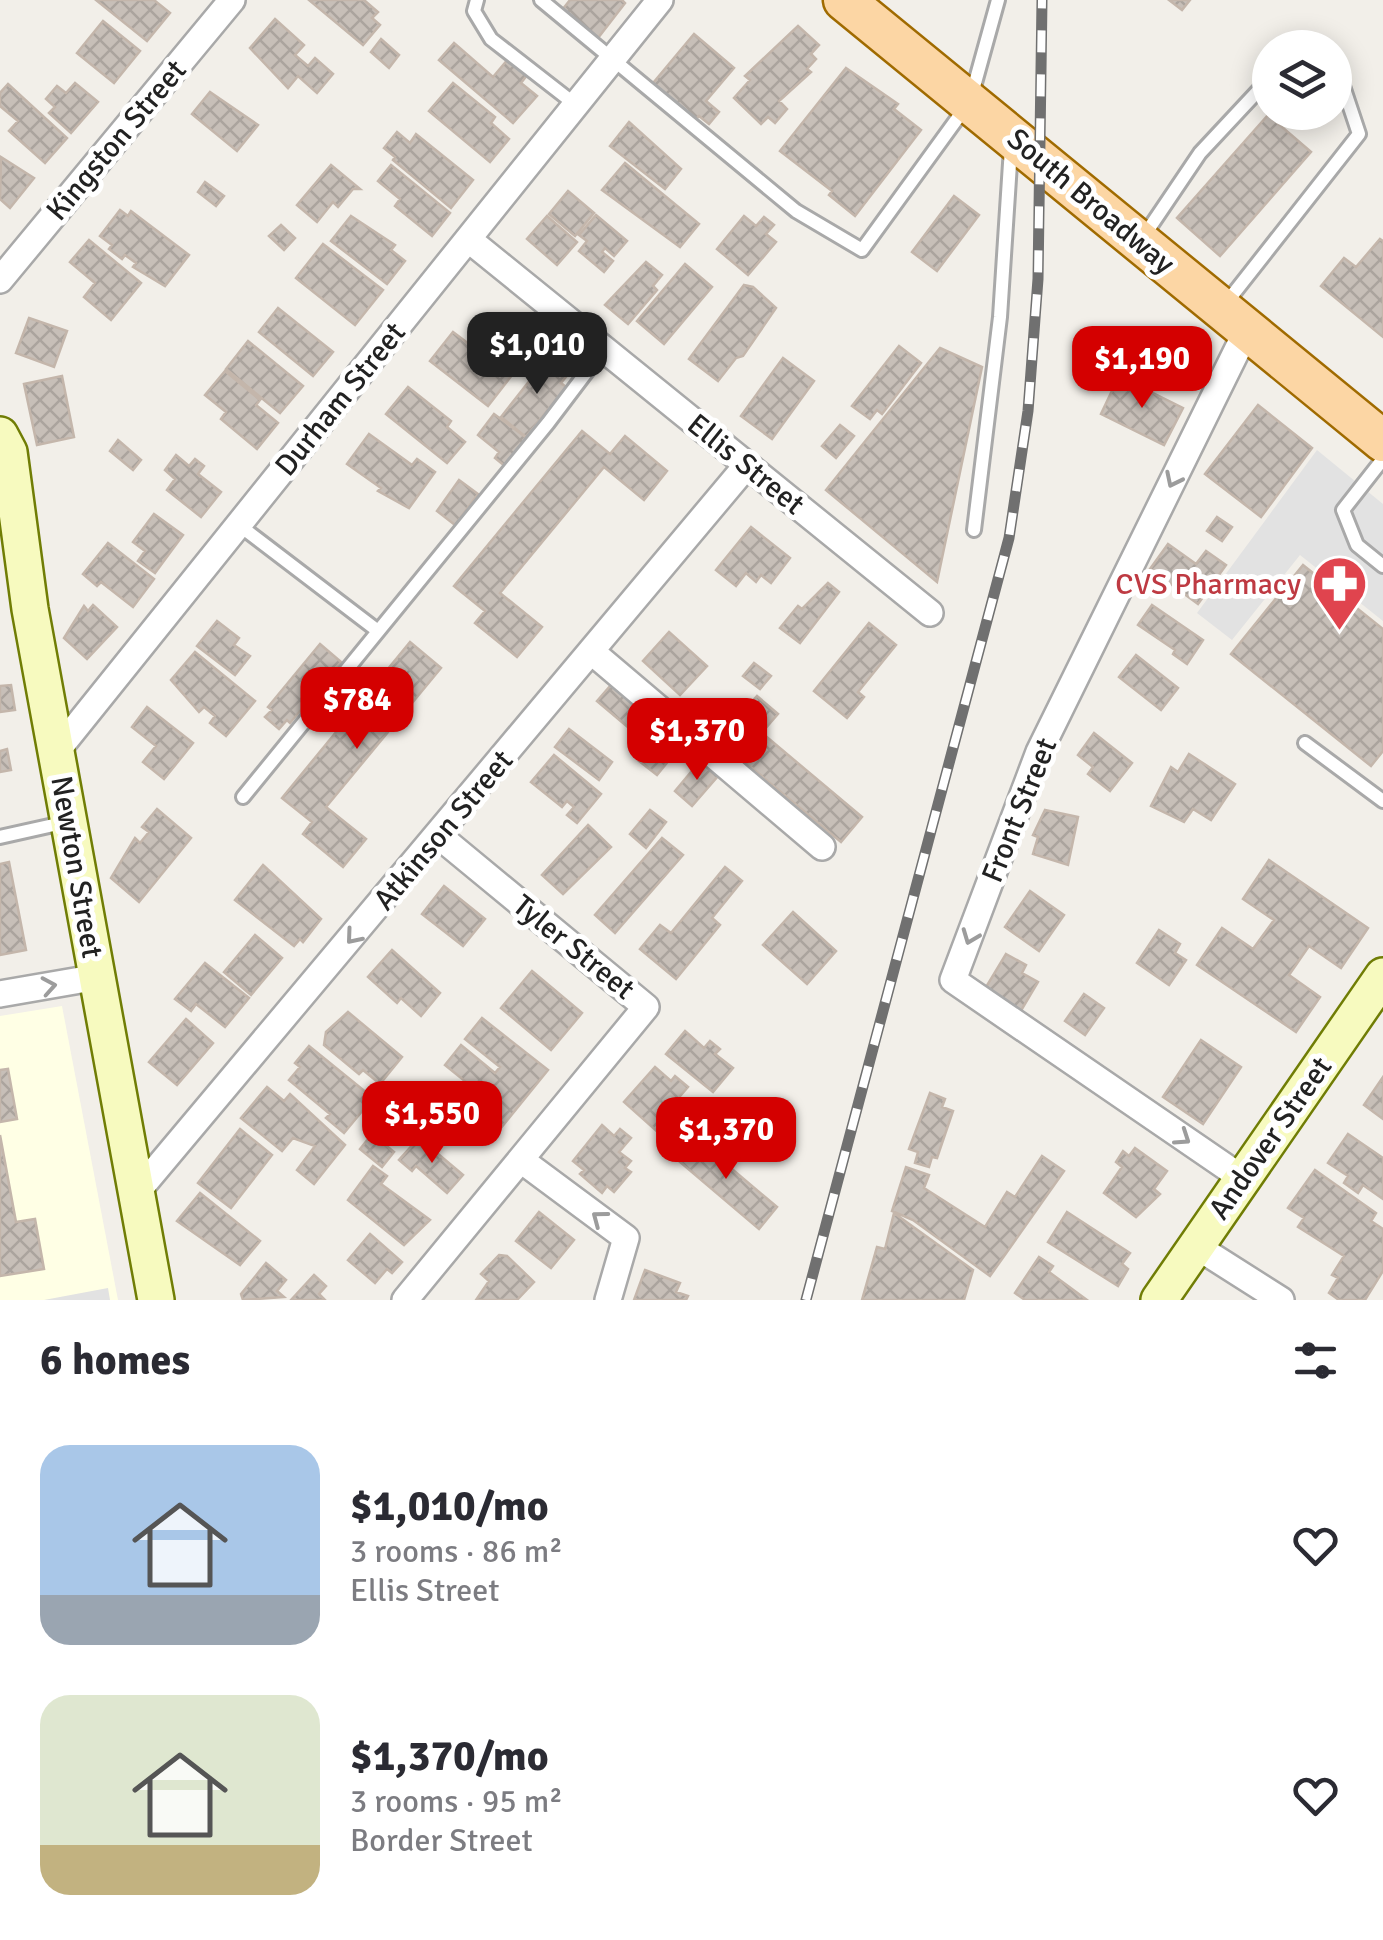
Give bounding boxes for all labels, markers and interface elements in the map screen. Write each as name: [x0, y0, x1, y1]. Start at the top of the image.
map controls: [1252, 30, 1352, 130]
button: layers: [1252, 30, 1352, 130]
street label: Kingston Street: [38, 52, 194, 228]
street label: South Broadway: [999, 121, 1182, 282]
pin: $1,010: [456, 312, 618, 397]
street label: Durham Street: [267, 315, 414, 484]
text: $1,010: [489, 325, 585, 364]
pin: $1,190: [1061, 326, 1223, 411]
text: $1,190: [1094, 339, 1190, 378]
street label: Ellis Street: [680, 406, 812, 523]
one-way arrow: [1166, 470, 1186, 488]
pharmacy icon: CVS Pharmacy: [1310, 554, 1370, 633]
place label: CVS Pharmacy: [1115, 566, 1301, 603]
pin: $784: [298, 667, 416, 752]
text: $784: [322, 680, 392, 719]
pin: $1,370: [616, 698, 778, 783]
text: $1,370: [649, 711, 745, 750]
street label: Front Street: [974, 732, 1065, 888]
street label: Atkinson Street: [366, 743, 521, 918]
street label: Newton Street: [42, 773, 111, 961]
street label: Tyler Street: [505, 887, 642, 1008]
one-way arrow: [347, 925, 365, 943]
one-way arrow: [961, 927, 982, 944]
one-way arrow: [41, 976, 57, 997]
street label: Andover Street: [1201, 1050, 1340, 1227]
pin: $1,550: [351, 1081, 513, 1166]
text: $1,550: [384, 1094, 480, 1133]
pin: $1,370: [645, 1097, 807, 1182]
text: $1,370: [678, 1110, 774, 1149]
one-way arrow: [1171, 1126, 1190, 1144]
one-way arrow: [592, 1213, 610, 1230]
icon: filters: [1288, 1333, 1343, 1388]
text: 6 homes: [40, 1335, 190, 1386]
text: $1,010/mo: [350, 1481, 549, 1532]
icon: home: [120, 1485, 240, 1605]
icon: heart: [1288, 1518, 1343, 1573]
text: 3 rooms · 86 m²: [350, 1532, 563, 1571]
text: Ellis Street: [350, 1571, 500, 1610]
text: $1,370/mo: [350, 1731, 549, 1782]
icon: home: [120, 1735, 240, 1855]
icon: heart: [1288, 1768, 1343, 1823]
text: 3 rooms · 95 m²: [350, 1782, 563, 1821]
text: Border Street: [350, 1821, 533, 1860]

